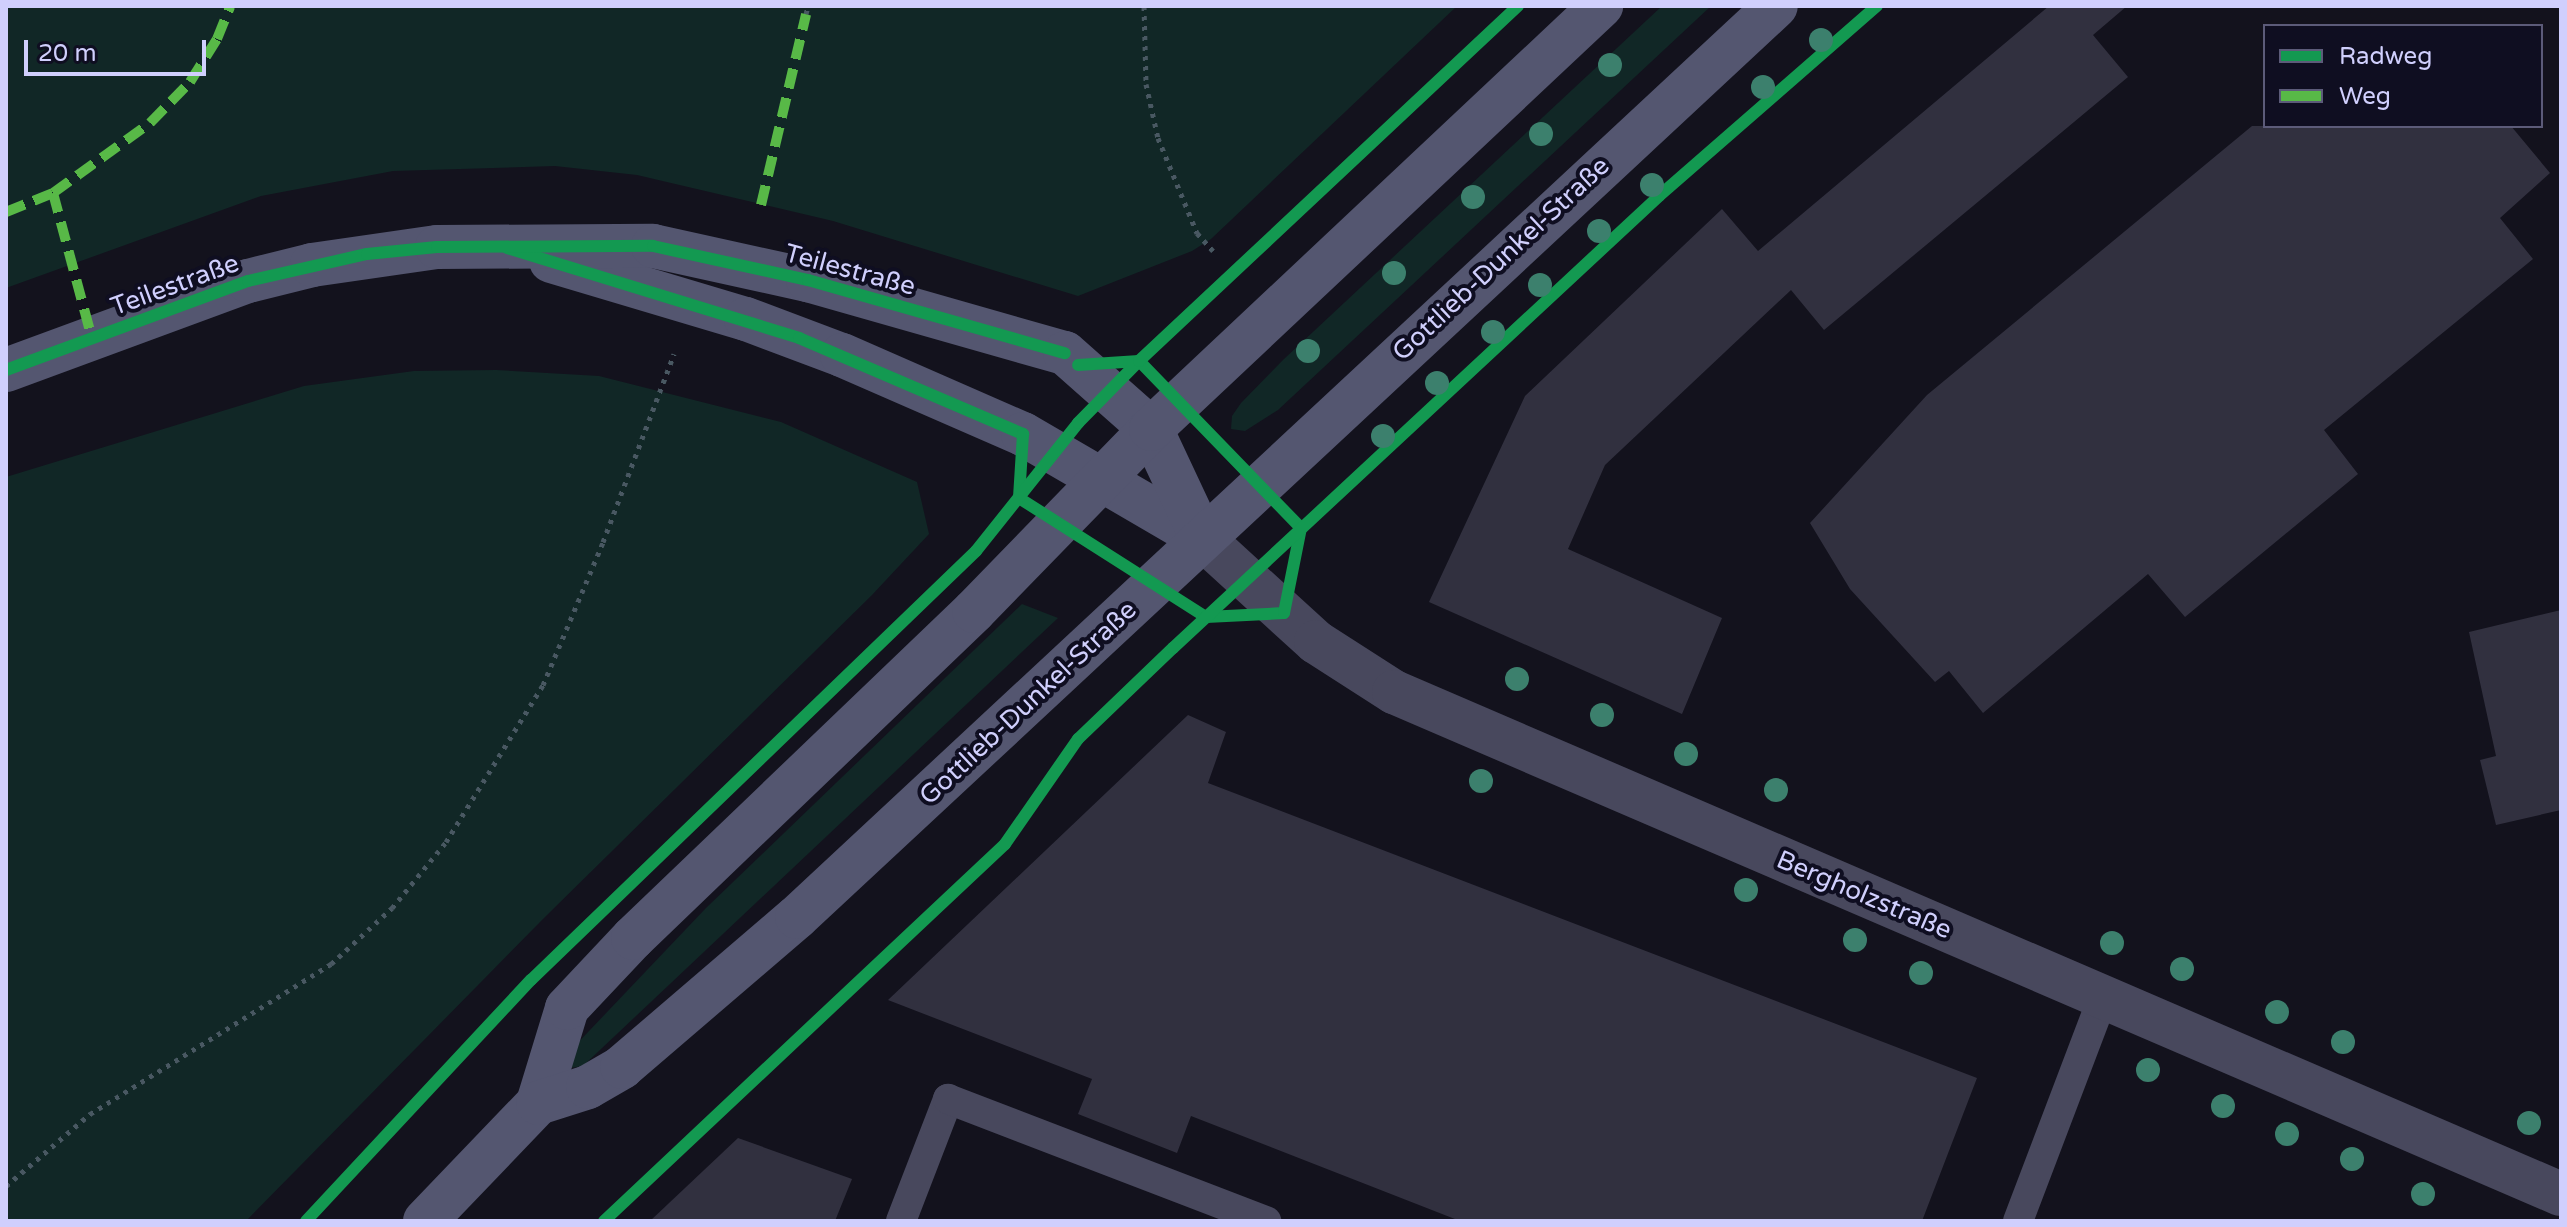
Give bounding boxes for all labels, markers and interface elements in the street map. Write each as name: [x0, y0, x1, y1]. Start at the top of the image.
scale bar: [28, 24, 210, 74]
legend: [2263, 24, 2543, 128]
text: 20 m: [38, 39, 96, 68]
text: Radweg: [2339, 42, 2432, 71]
text: Weg: [2339, 82, 2391, 111]
street label: Gottlieb-Dunkel-Straße: [1386, 150, 1616, 368]
street label: Teilestraße: [781, 238, 919, 302]
street label: Teilestraße: [107, 247, 243, 323]
street label: Gottlieb-Dunkel-Straße: [913, 594, 1143, 812]
street label: Bergholzstraße: [1772, 844, 1956, 946]

